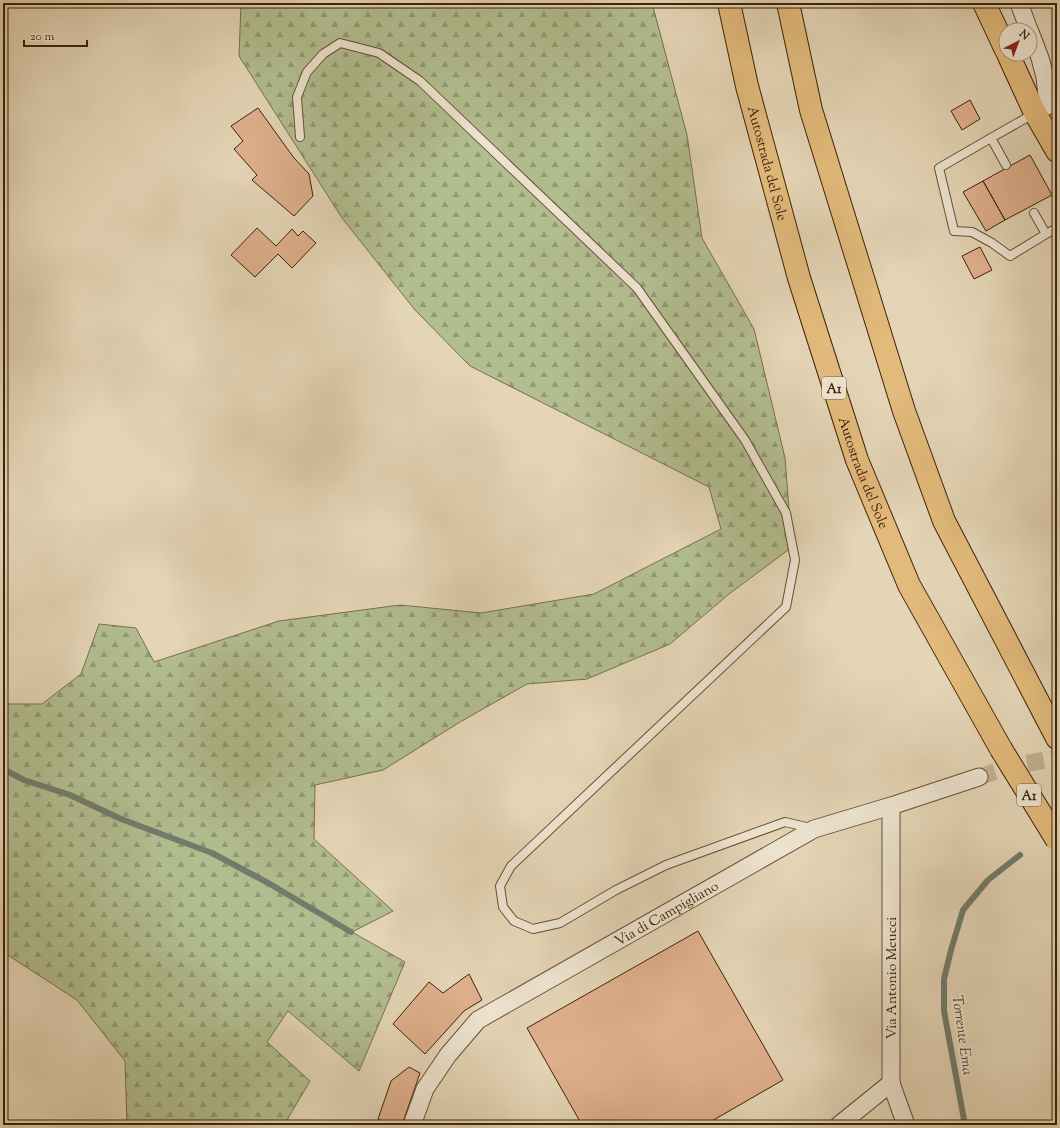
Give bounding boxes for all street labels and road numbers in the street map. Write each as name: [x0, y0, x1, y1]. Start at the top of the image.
street label: Autostrada del Sole: [741, 104, 791, 223]
road number: A1: [822, 377, 846, 399]
street label: Autostrada del Sole: [832, 415, 892, 532]
road number: A1: [1017, 784, 1041, 806]
street label: Via di Campigliano: [612, 877, 723, 952]
street label: Via Antonio Meucci: [883, 917, 903, 1039]

